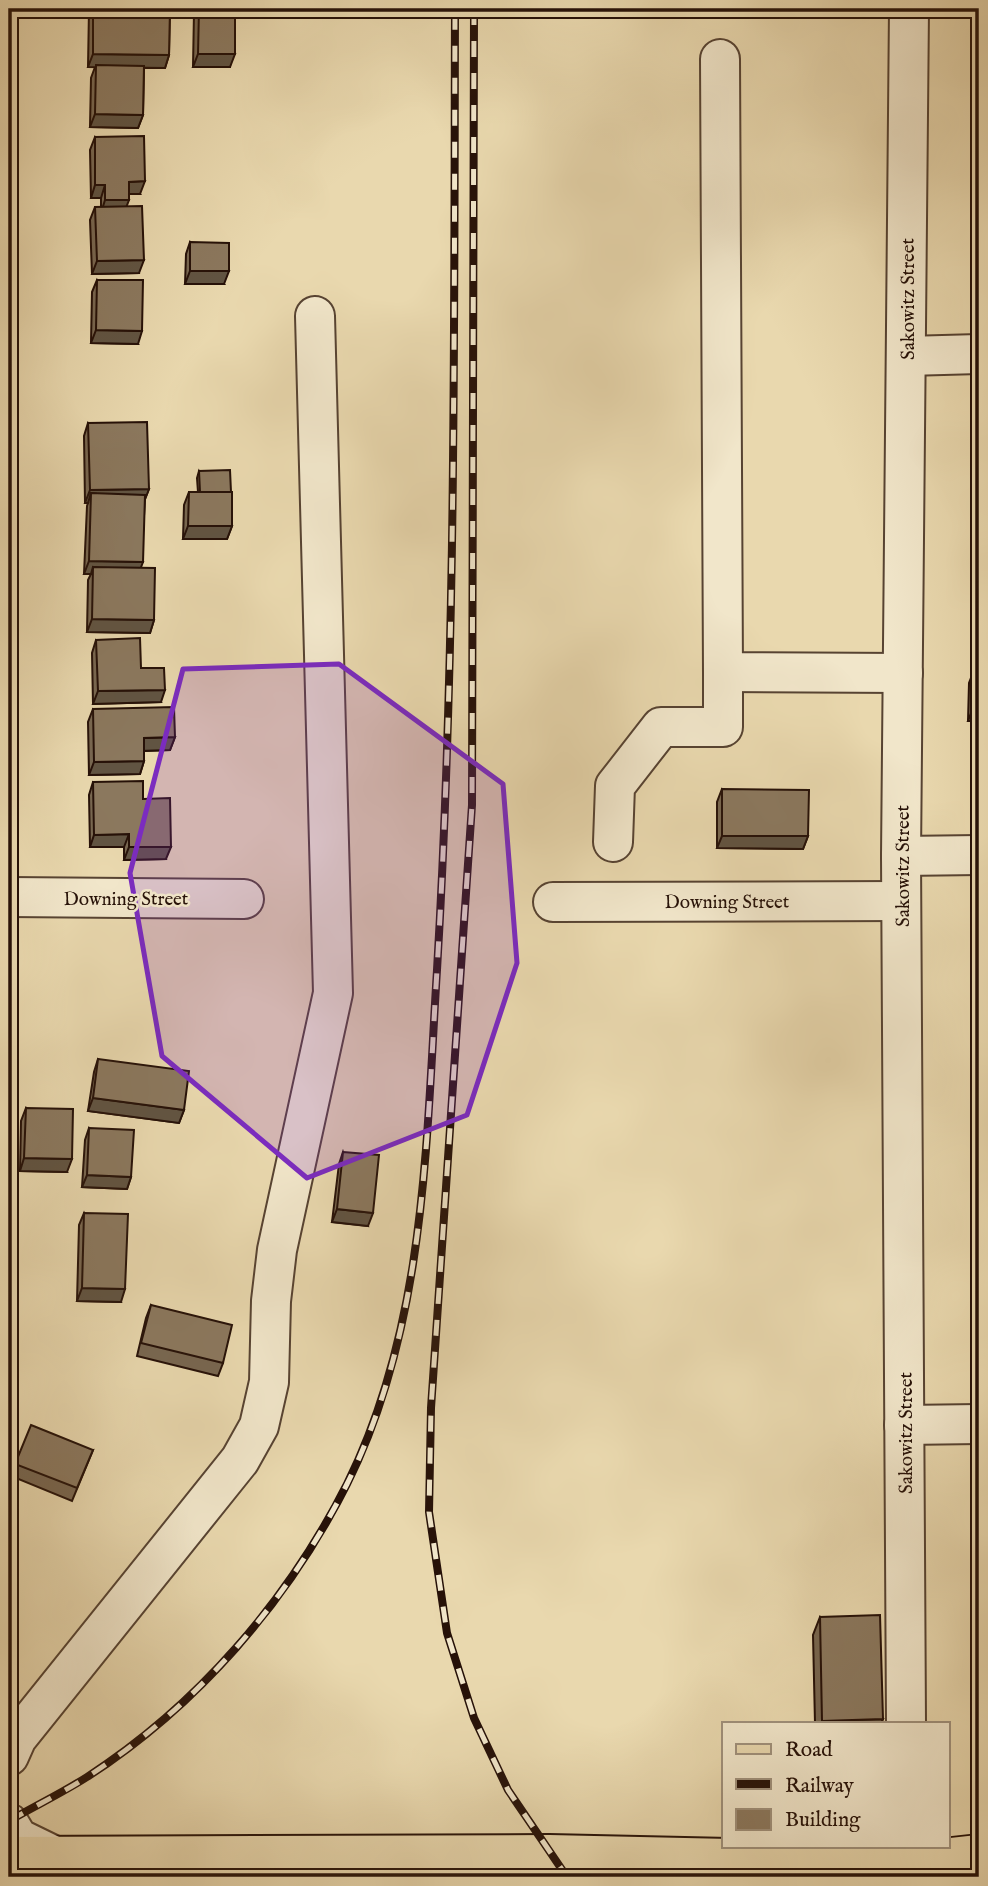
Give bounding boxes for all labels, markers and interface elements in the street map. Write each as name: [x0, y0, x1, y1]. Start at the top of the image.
street label: Sakowitz Street: [897, 237, 921, 360]
street label: Sakowitz Street: [892, 804, 916, 927]
street label: Downing Street: [64, 888, 189, 912]
street label: Downing Street: [665, 891, 790, 915]
street label: Sakowitz Street: [895, 1371, 919, 1494]
legend: [722, 1722, 950, 1848]
text: Road: [785, 1737, 833, 1764]
text: Railway: [785, 1773, 855, 1800]
text: Building: [785, 1807, 861, 1834]

